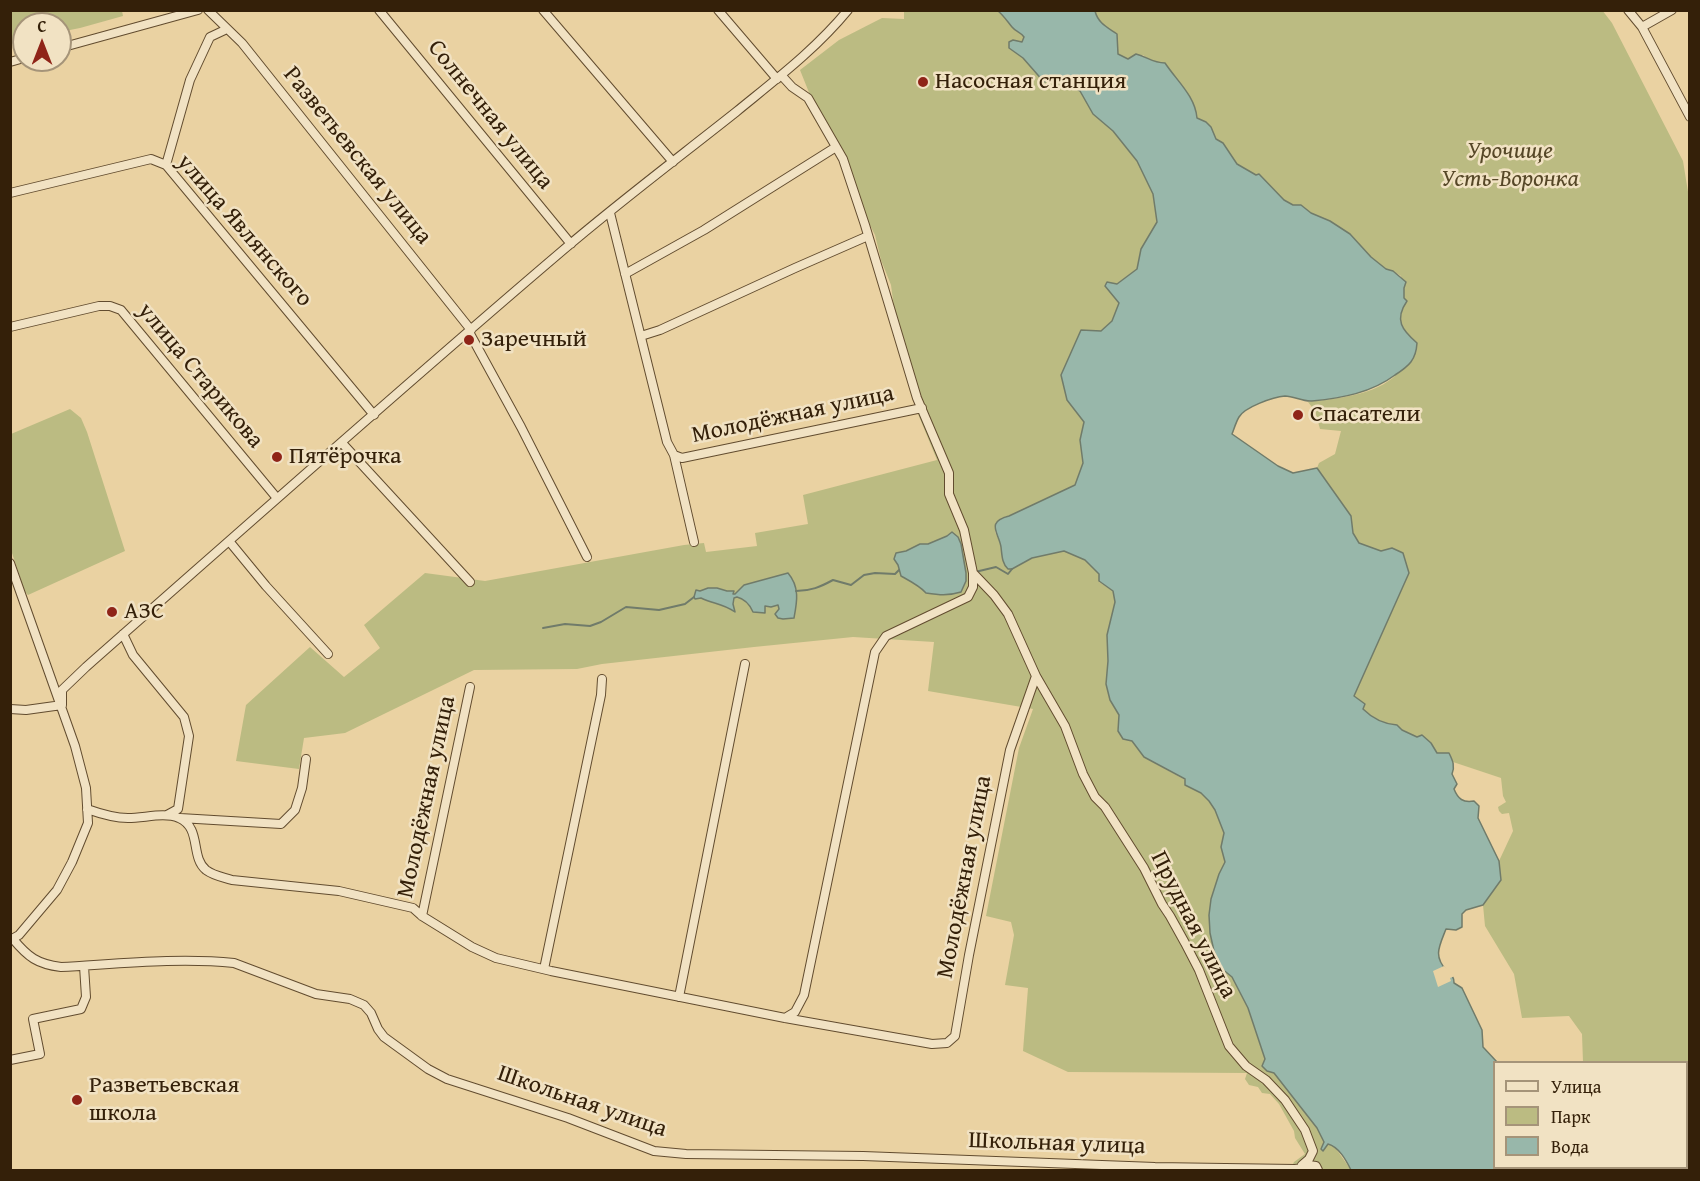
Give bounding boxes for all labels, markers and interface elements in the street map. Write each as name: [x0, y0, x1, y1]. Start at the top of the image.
north arrow: [12, 12, 72, 72]
text: С: [37, 14, 47, 38]
street label: Солнечная улица: [421, 34, 559, 196]
street label: Разветьевская улица: [276, 61, 438, 251]
place label: Насосная станция: [935, 68, 1126, 96]
marker: Насосная станция: [916, 75, 930, 89]
park label: Урочище Усть-Воронка: [1441, 138, 1579, 194]
street label: улица Являнского: [170, 149, 318, 313]
street label: улица Старикова: [131, 297, 269, 455]
place label: Заречный: [481, 326, 587, 354]
marker: Заречный: [462, 333, 476, 347]
street label: Молодёжная улица: [689, 380, 897, 450]
place label: Спасатели: [1310, 401, 1420, 429]
marker: Спасатели: [1291, 408, 1305, 422]
place label: Пятёрочка: [289, 443, 401, 471]
marker: Пятёрочка: [270, 450, 284, 464]
place label: АЗС: [124, 598, 164, 626]
marker: АЗС: [105, 605, 119, 619]
street label: Молодёжная улица: [392, 693, 462, 901]
street label: Молодёжная улица: [931, 773, 999, 981]
street label: Прудная улица: [1144, 847, 1242, 1003]
street label: Школьная улица: [494, 1060, 670, 1144]
legend: [1493, 1061, 1688, 1169]
place label: Разветьевская школа: [89, 1072, 239, 1128]
text: Улица: [1551, 1073, 1601, 1100]
marker: Разветьевская школа: [70, 1093, 84, 1107]
text: Парк: [1551, 1103, 1590, 1130]
street label: Школьная улица: [968, 1127, 1146, 1161]
text: Вода: [1551, 1133, 1589, 1160]

